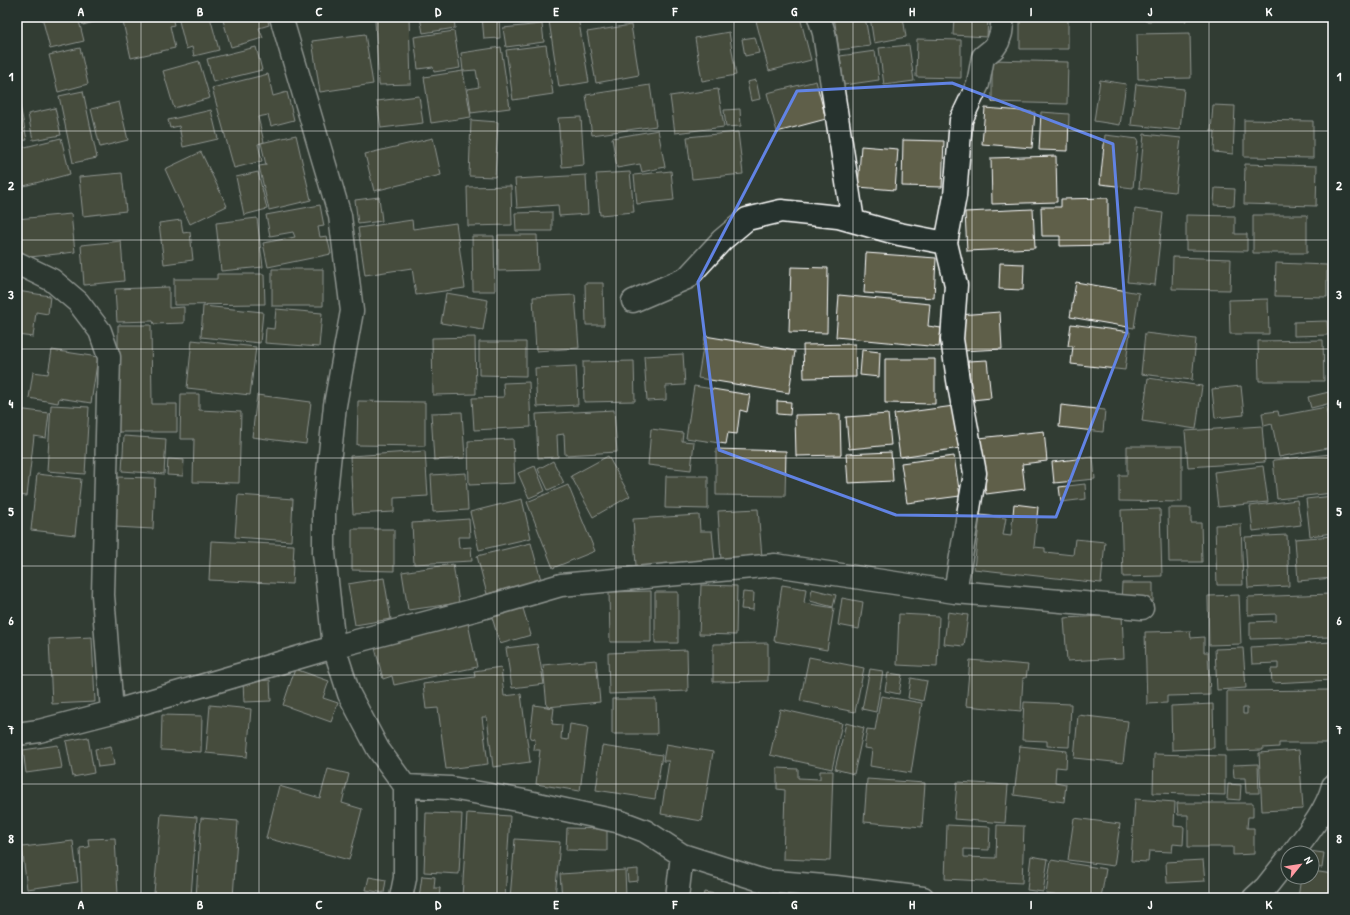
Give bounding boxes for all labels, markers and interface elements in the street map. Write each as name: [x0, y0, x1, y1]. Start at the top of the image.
text: A: [78, 2, 85, 20]
text: B: [197, 2, 204, 20]
text: C: [315, 2, 323, 20]
text: D: [435, 2, 442, 20]
text: E: [553, 2, 559, 20]
text: F: [672, 2, 679, 20]
text: G: [791, 2, 798, 20]
text: H: [909, 2, 915, 20]
text: I: [1029, 2, 1033, 20]
text: J: [1148, 2, 1153, 20]
text: K: [1266, 2, 1273, 20]
text: 1: [9, 67, 14, 85]
text: 1: [1337, 67, 1342, 85]
text: 2: [8, 176, 15, 194]
text: 2: [1336, 176, 1343, 194]
text: 3: [8, 285, 14, 303]
text: 3: [1336, 285, 1342, 303]
text: 4: [9, 394, 14, 412]
text: 4: [1337, 394, 1342, 412]
text: 5: [8, 502, 14, 520]
text: 5: [1336, 502, 1342, 520]
text: 6: [8, 611, 14, 629]
text: 6: [1336, 611, 1342, 629]
text: 7: [7, 720, 15, 738]
text: 7: [1335, 720, 1343, 738]
text: 8: [8, 829, 14, 847]
text: 8: [1336, 829, 1342, 847]
north arrow: [1280, 845, 1320, 885]
text: N: [1301, 854, 1316, 866]
text: A: [78, 895, 85, 913]
text: B: [197, 895, 204, 913]
text: C: [315, 895, 323, 913]
text: D: [435, 895, 442, 913]
text: E: [553, 895, 559, 913]
text: F: [672, 895, 679, 913]
text: G: [791, 895, 798, 913]
text: H: [909, 895, 915, 913]
text: I: [1029, 895, 1033, 913]
text: J: [1148, 895, 1153, 913]
text: K: [1266, 895, 1273, 913]

